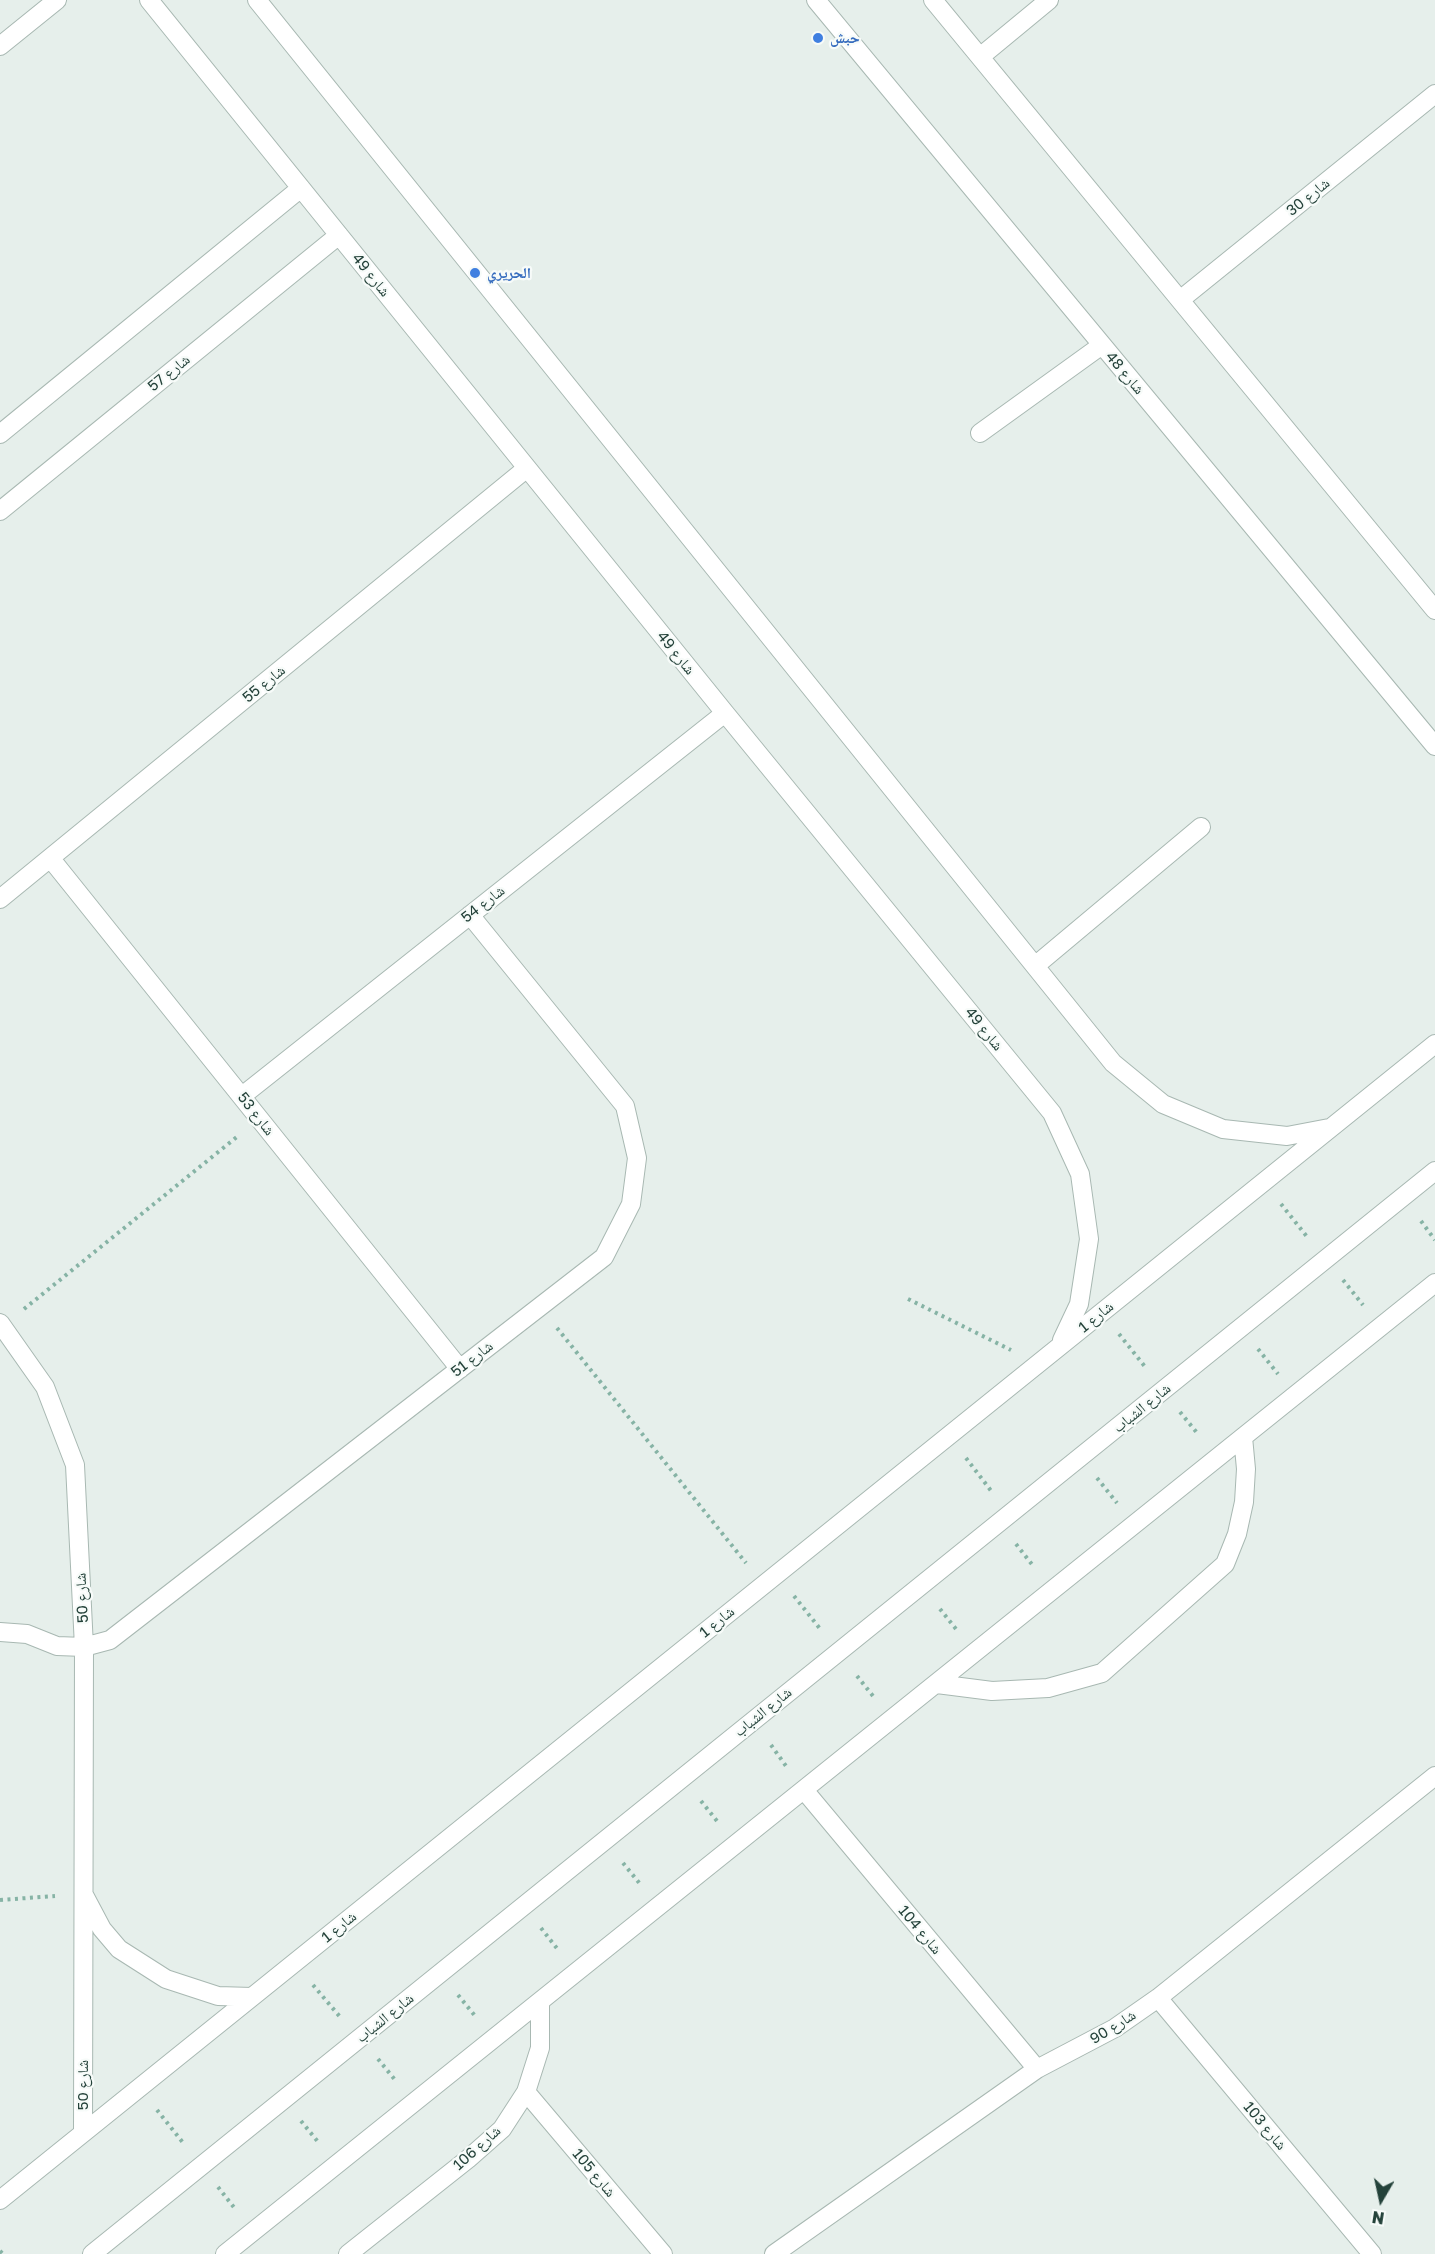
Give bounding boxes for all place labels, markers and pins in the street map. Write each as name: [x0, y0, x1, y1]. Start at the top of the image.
place label: حبش: [830, 29, 860, 47]
marker: حبش: [811, 31, 825, 45]
place label: الحريري: [487, 264, 531, 282]
marker: الحريري: [468, 266, 482, 280]

